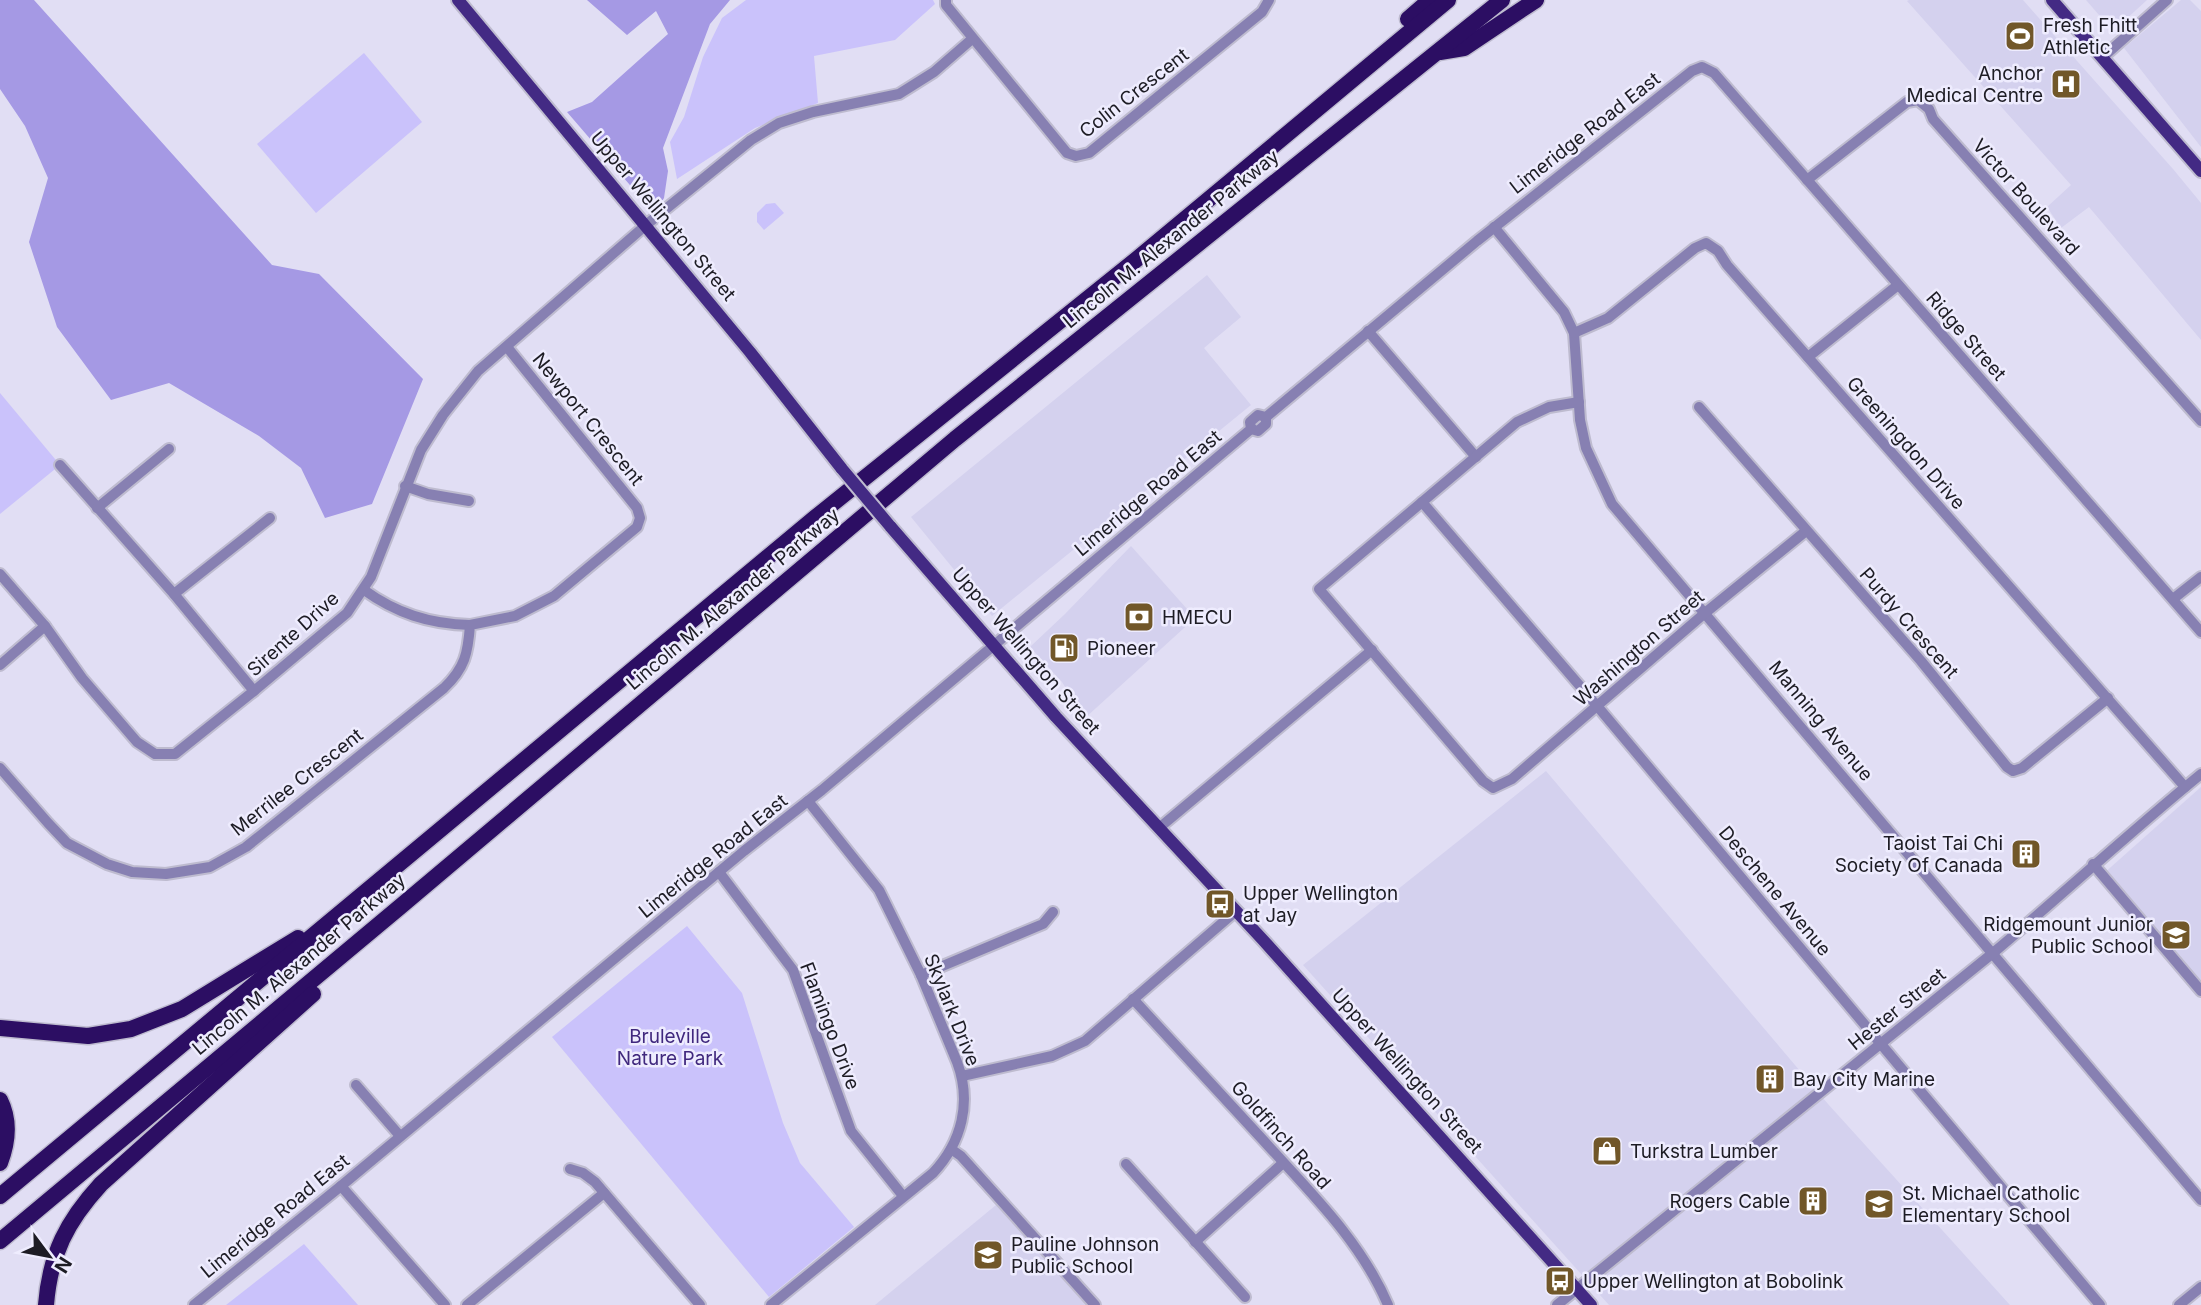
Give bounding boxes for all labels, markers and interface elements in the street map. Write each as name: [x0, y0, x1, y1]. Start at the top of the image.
place label: Fresh Fhitt Athletic: [2043, 14, 2137, 59]
sports icon: Fresh Fhitt Athletic: [2003, 19, 2037, 53]
street label: Colin Crescent: [1075, 43, 1193, 143]
place label: Anchor Medical Centre: [1907, 62, 2043, 107]
street label: Limeridge Road East: [1505, 67, 1665, 199]
hospital icon: Anchor Medical Centre: [2049, 67, 2083, 101]
street label: Upper Wellington Street: [585, 127, 741, 305]
street label: Victor Boulevard: [1968, 134, 2084, 260]
street label: Lincoln M. Alexander Parkway: [1058, 145, 1284, 333]
street label: Ridge Street: [1921, 287, 2011, 385]
street label: Newport Crescent: [528, 348, 648, 490]
street label: Greeningdon Drive: [1842, 372, 1970, 514]
street label: Limeridge Road East: [1070, 425, 1226, 561]
street label: Lincoln M. Alexander Parkway: [622, 503, 844, 695]
street label: Upper Wellington Street: [947, 563, 1105, 739]
street label: Purdy Crescent: [1855, 563, 1963, 683]
street label: Washington Street: [1569, 585, 1709, 711]
street label: Sirente Drive: [242, 587, 344, 681]
bank icon: HMECU: [1122, 600, 1156, 634]
place label: HMECU: [1162, 606, 1233, 629]
fuel station icon: Pioneer: [1047, 631, 1081, 665]
place label: Pioneer: [1087, 637, 1156, 660]
street label: Manning Avenue: [1764, 656, 1878, 786]
street label: Merrilee Crescent: [226, 723, 368, 841]
street label: Limeridge Road East: [634, 789, 792, 923]
street label: Deschene Avenue: [1714, 821, 1836, 961]
place label: Taoist Tai Chi Society Of Canada: [1835, 832, 2003, 877]
building icon: Taoist Tai Chi Society Of Canada: [2009, 837, 2043, 871]
street label: Lincoln M. Alexander Parkway: [188, 868, 410, 1060]
place label: Upper Wellington at Jay: [1243, 882, 1398, 927]
bus stop icon: Upper Wellington at Jay: [1203, 887, 1237, 921]
place label: Ridgemount Junior Public School: [1983, 913, 2153, 958]
school or university icon: Ridgemount Junior Public School: [2159, 918, 2193, 952]
street label: Skylark Drive: [919, 951, 985, 1069]
street label: Flamingo Drive: [795, 959, 865, 1093]
street label: Hester Street: [1844, 963, 1950, 1055]
street label: Upper Wellington Street: [1327, 984, 1487, 1158]
park label: Bruleville Nature Park: [617, 1025, 724, 1070]
building icon: Bay City Marine: [1753, 1062, 1787, 1096]
place label: Bay City Marine: [1793, 1068, 1935, 1091]
street label: Goldfinch Road: [1226, 1076, 1336, 1194]
shop icon: Turkstra Lumber: [1590, 1134, 1624, 1168]
place label: Turkstra Lumber: [1630, 1140, 1778, 1163]
street label: Limeridge Road East: [196, 1149, 354, 1283]
place label: St. Michael Catholic Elementary School: [1902, 1182, 2080, 1227]
building icon: Rogers Cable: [1796, 1184, 1830, 1218]
school or university icon: St. Michael Catholic Elementary School: [1862, 1187, 1896, 1221]
place label: Rogers Cable: [1670, 1190, 1790, 1213]
north arrow: [14, 1221, 84, 1291]
place label: Pauline Johnson Public School: [1011, 1233, 1159, 1278]
school or university icon: Pauline Johnson Public School: [971, 1238, 1005, 1272]
text: N: [49, 1253, 77, 1277]
bus stop icon: Upper Wellington at Bobolink: [1543, 1264, 1577, 1298]
place label: Upper Wellington at Bobolink: [1583, 1270, 1844, 1293]

